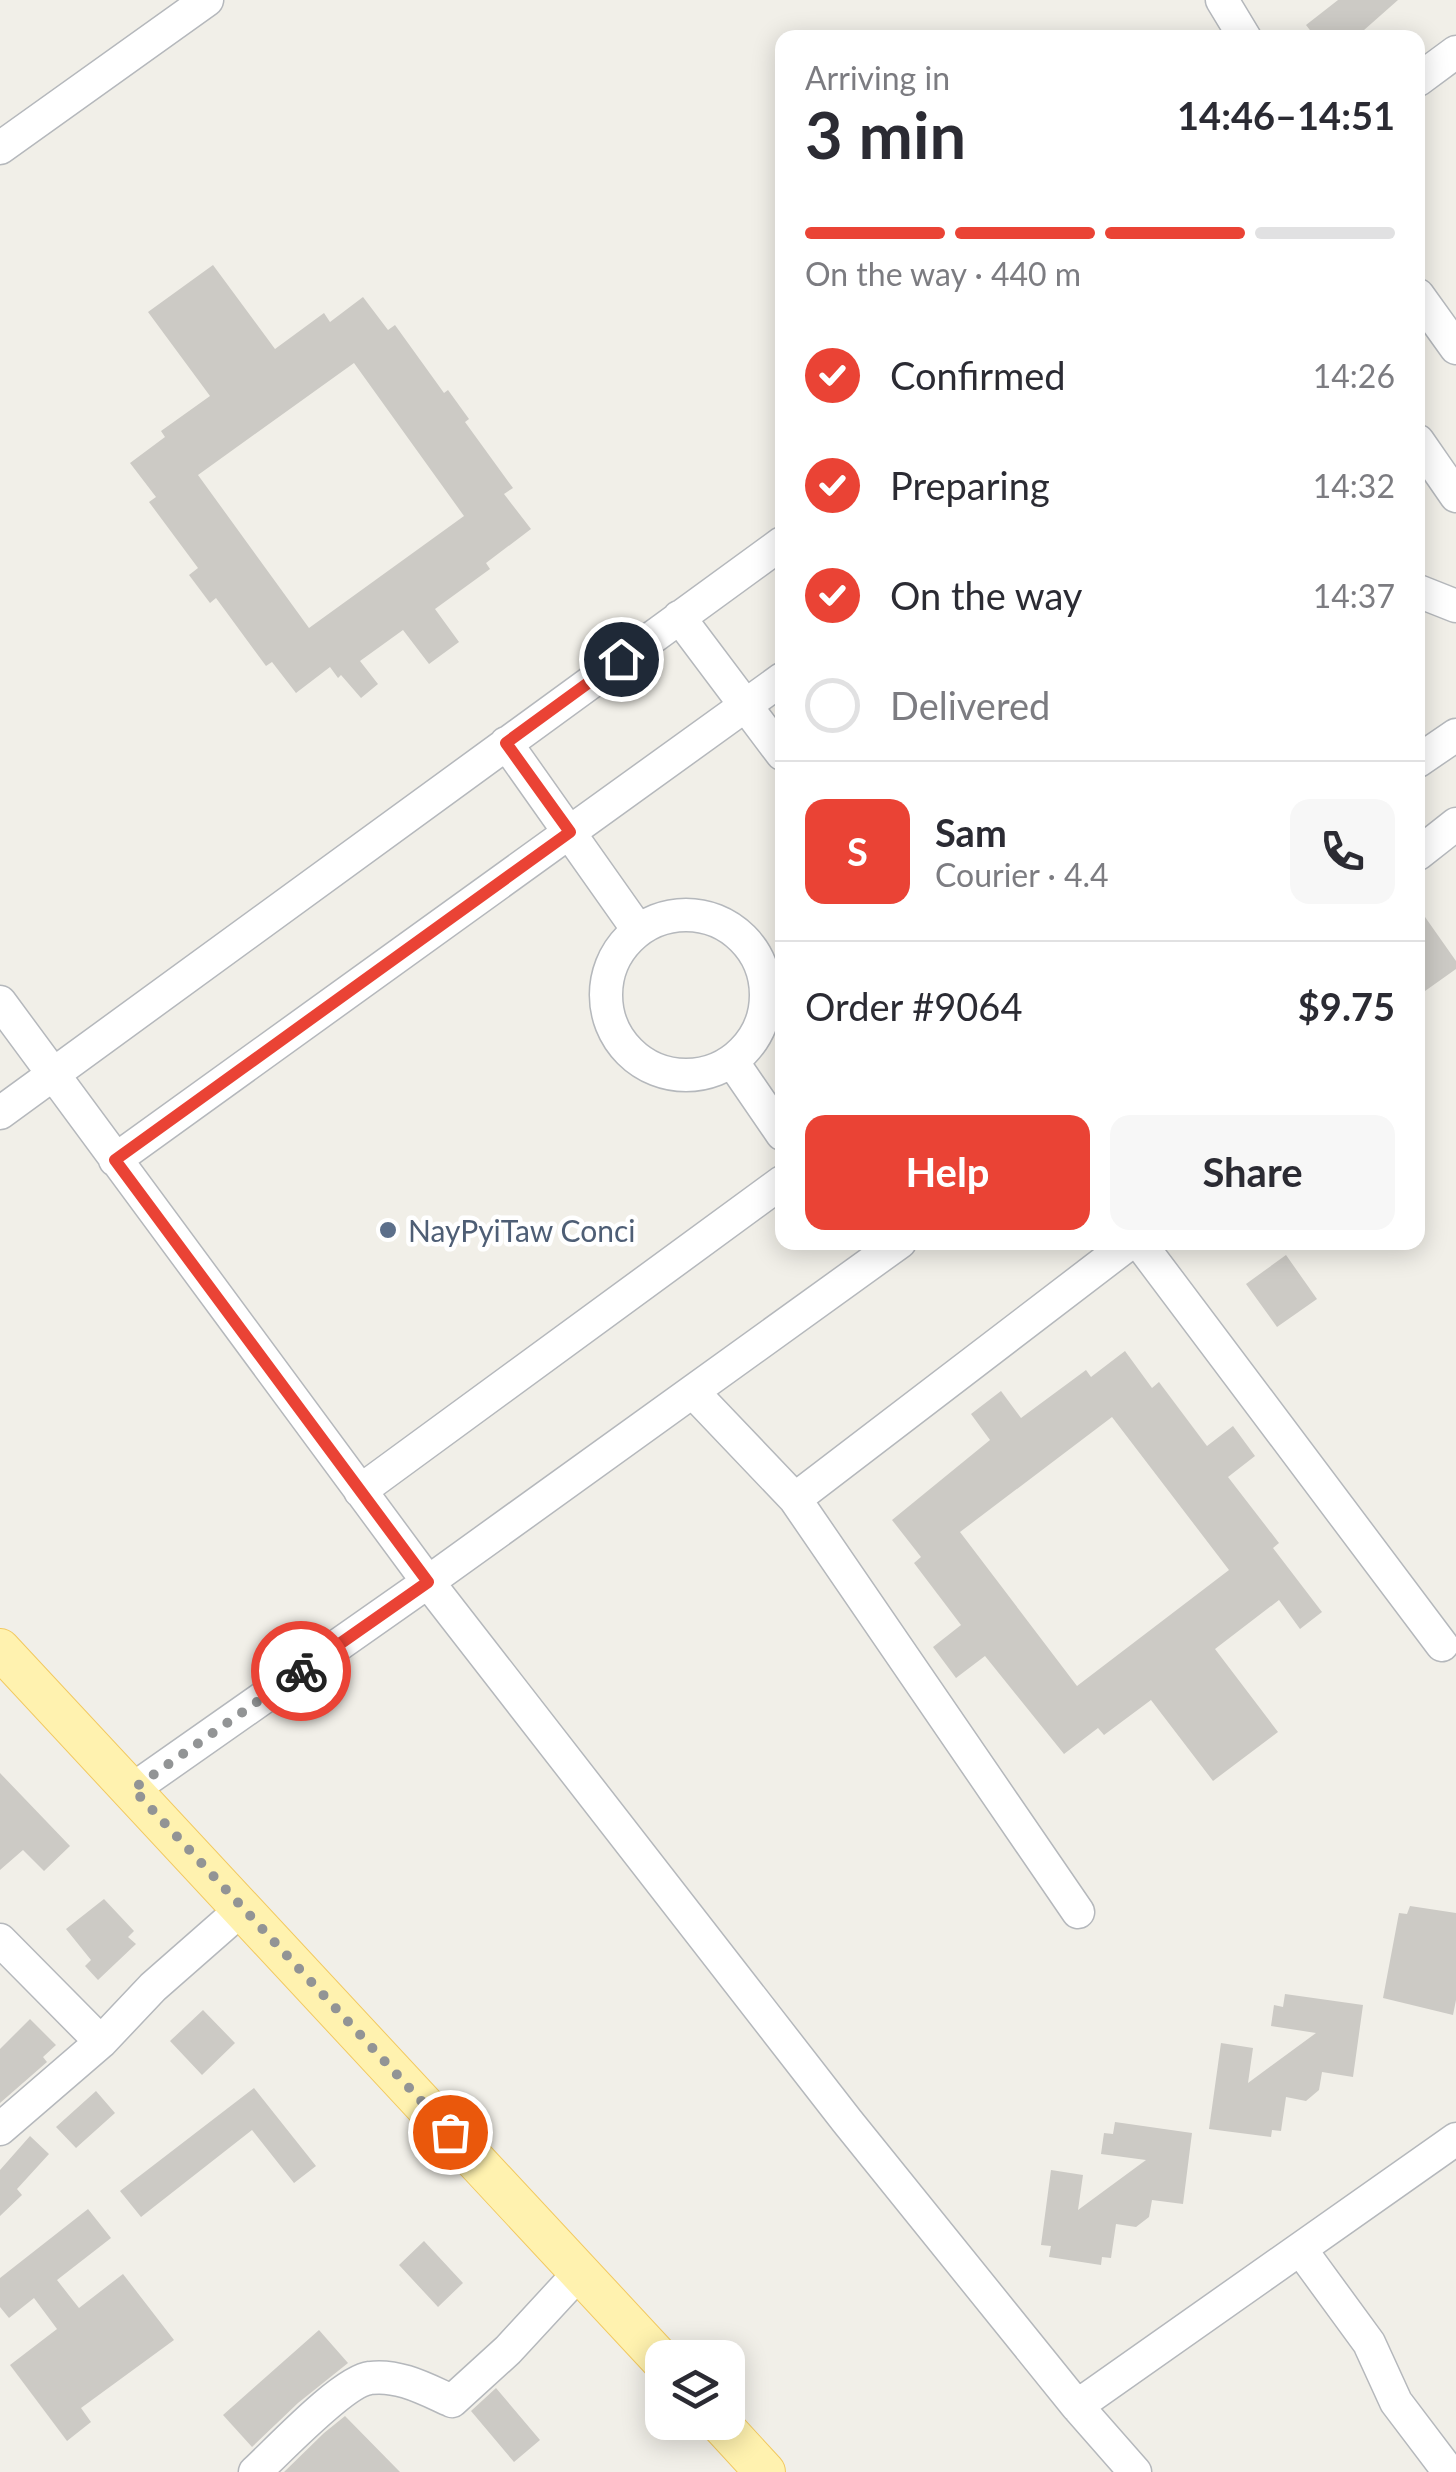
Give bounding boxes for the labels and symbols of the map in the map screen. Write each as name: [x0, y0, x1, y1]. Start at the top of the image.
pin: [579, 617, 664, 702]
place label: NayPyiTaw Conci: [408, 1212, 636, 1248]
marker: NayPyiTaw Conci: [377, 1219, 399, 1241]
courier: [251, 1621, 351, 1721]
pin: [408, 2090, 493, 2175]

